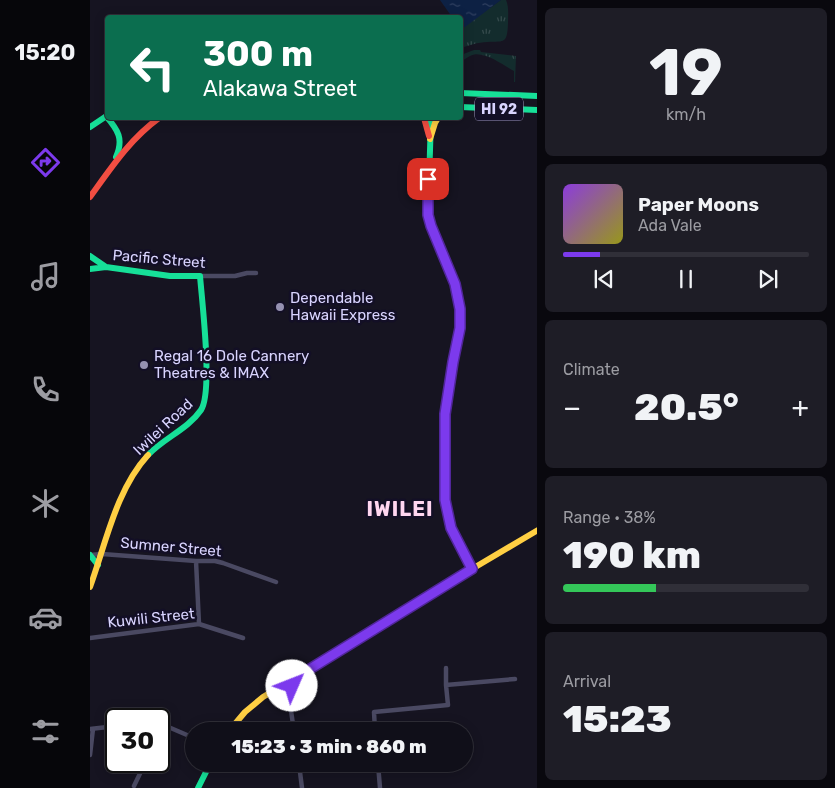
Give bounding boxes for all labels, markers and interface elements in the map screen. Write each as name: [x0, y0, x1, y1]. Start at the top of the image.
text: 300 m: [203, 33, 313, 75]
text: 19: [649, 34, 723, 111]
icon: left: [120, 35, 185, 100]
text: 15:20: [15, 39, 75, 66]
text: Alakawa Street: [203, 75, 357, 102]
road number: HI 92: [475, 98, 523, 120]
text: km/h: [666, 105, 706, 124]
icon: directions: [28, 145, 63, 180]
pin: [407, 158, 449, 200]
icon: arrive: [414, 165, 442, 193]
text: Paper Moons: [638, 193, 759, 216]
text: Ada Vale: [638, 216, 702, 235]
street label: Pacific Street: [112, 246, 206, 272]
icon: music: [28, 259, 63, 294]
icon: previous: [590, 265, 618, 293]
icon: pause: [672, 265, 700, 293]
icon: next: [754, 265, 782, 293]
place label: Dependable Hawaii Express: [290, 289, 396, 324]
marker: Dependable Hawaii Express: [274, 301, 286, 313]
place label: Regal 16 Dole Cannery Theatres & IMAX: [154, 347, 309, 382]
marker: Regal 16 Dole Cannery Theatres & IMAX: [138, 359, 150, 371]
text: Climate: [563, 360, 620, 379]
icon: phone: [28, 372, 63, 407]
text: 20.5°: [634, 384, 739, 430]
text: −: [563, 391, 581, 424]
text: +: [792, 391, 809, 424]
street label: Iwilei Road: [130, 395, 196, 459]
icon: climate: [28, 486, 63, 521]
district label: IWILEI: [367, 497, 433, 521]
text: Range · 38%: [563, 508, 656, 527]
text: 190 km: [563, 532, 701, 578]
street label: Sumner Street: [120, 534, 223, 560]
icon: car: [28, 600, 63, 635]
street label: Kuwili Street: [106, 604, 196, 632]
position arrow: [265, 659, 317, 711]
text: Arrival: [563, 672, 611, 691]
text: 15:23: [563, 696, 672, 742]
speed limit sign: 30: [105, 708, 170, 773]
icon: filters: [28, 714, 63, 749]
text: 15:23 · 3 min · 860 m: [231, 735, 427, 758]

